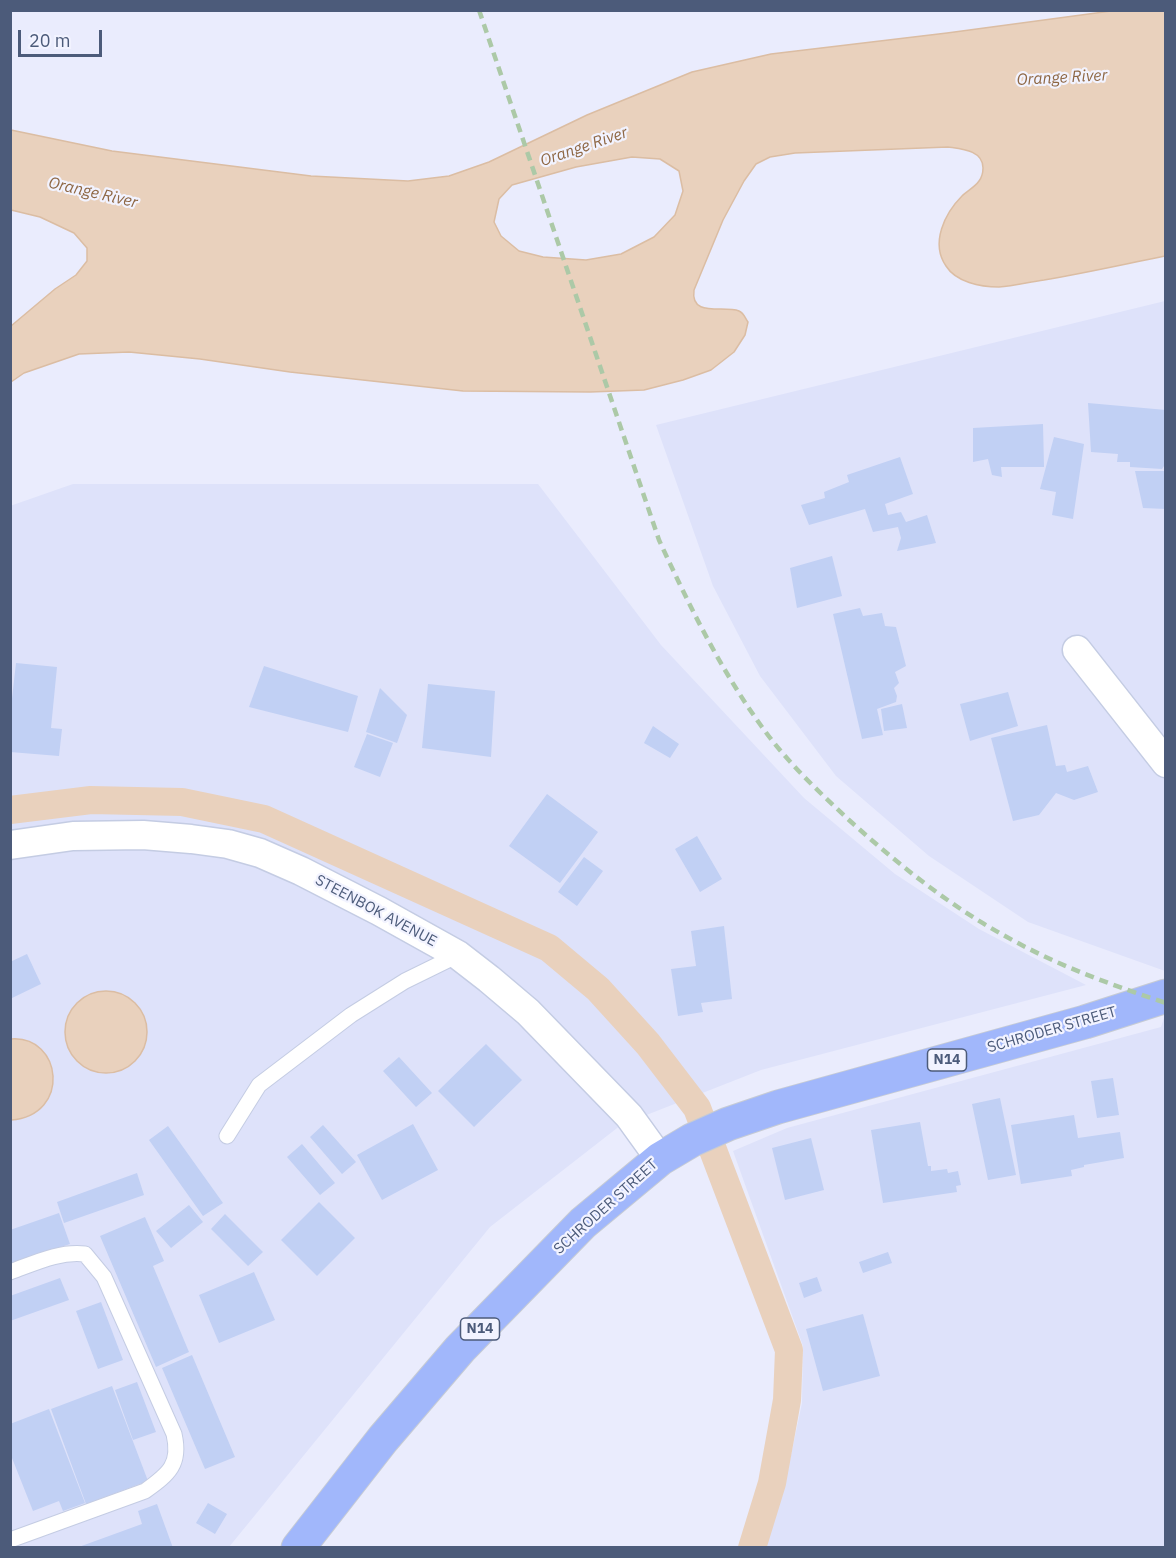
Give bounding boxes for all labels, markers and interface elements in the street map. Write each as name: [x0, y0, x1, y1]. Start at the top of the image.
scale bar: [21, 18, 105, 56]
text: 20 m: [29, 29, 71, 52]
water label: Orange River: [1016, 66, 1108, 90]
water label: Orange River: [538, 123, 630, 171]
water label: Orange River: [47, 173, 139, 213]
street label: STEENBOK AVENUE: [312, 871, 440, 951]
street label: SCHRODER STREET: [985, 1003, 1119, 1057]
road number: N14: [928, 1049, 966, 1071]
street label: SCHRODER STREET: [550, 1156, 662, 1258]
road number: N14: [460, 1318, 500, 1340]

